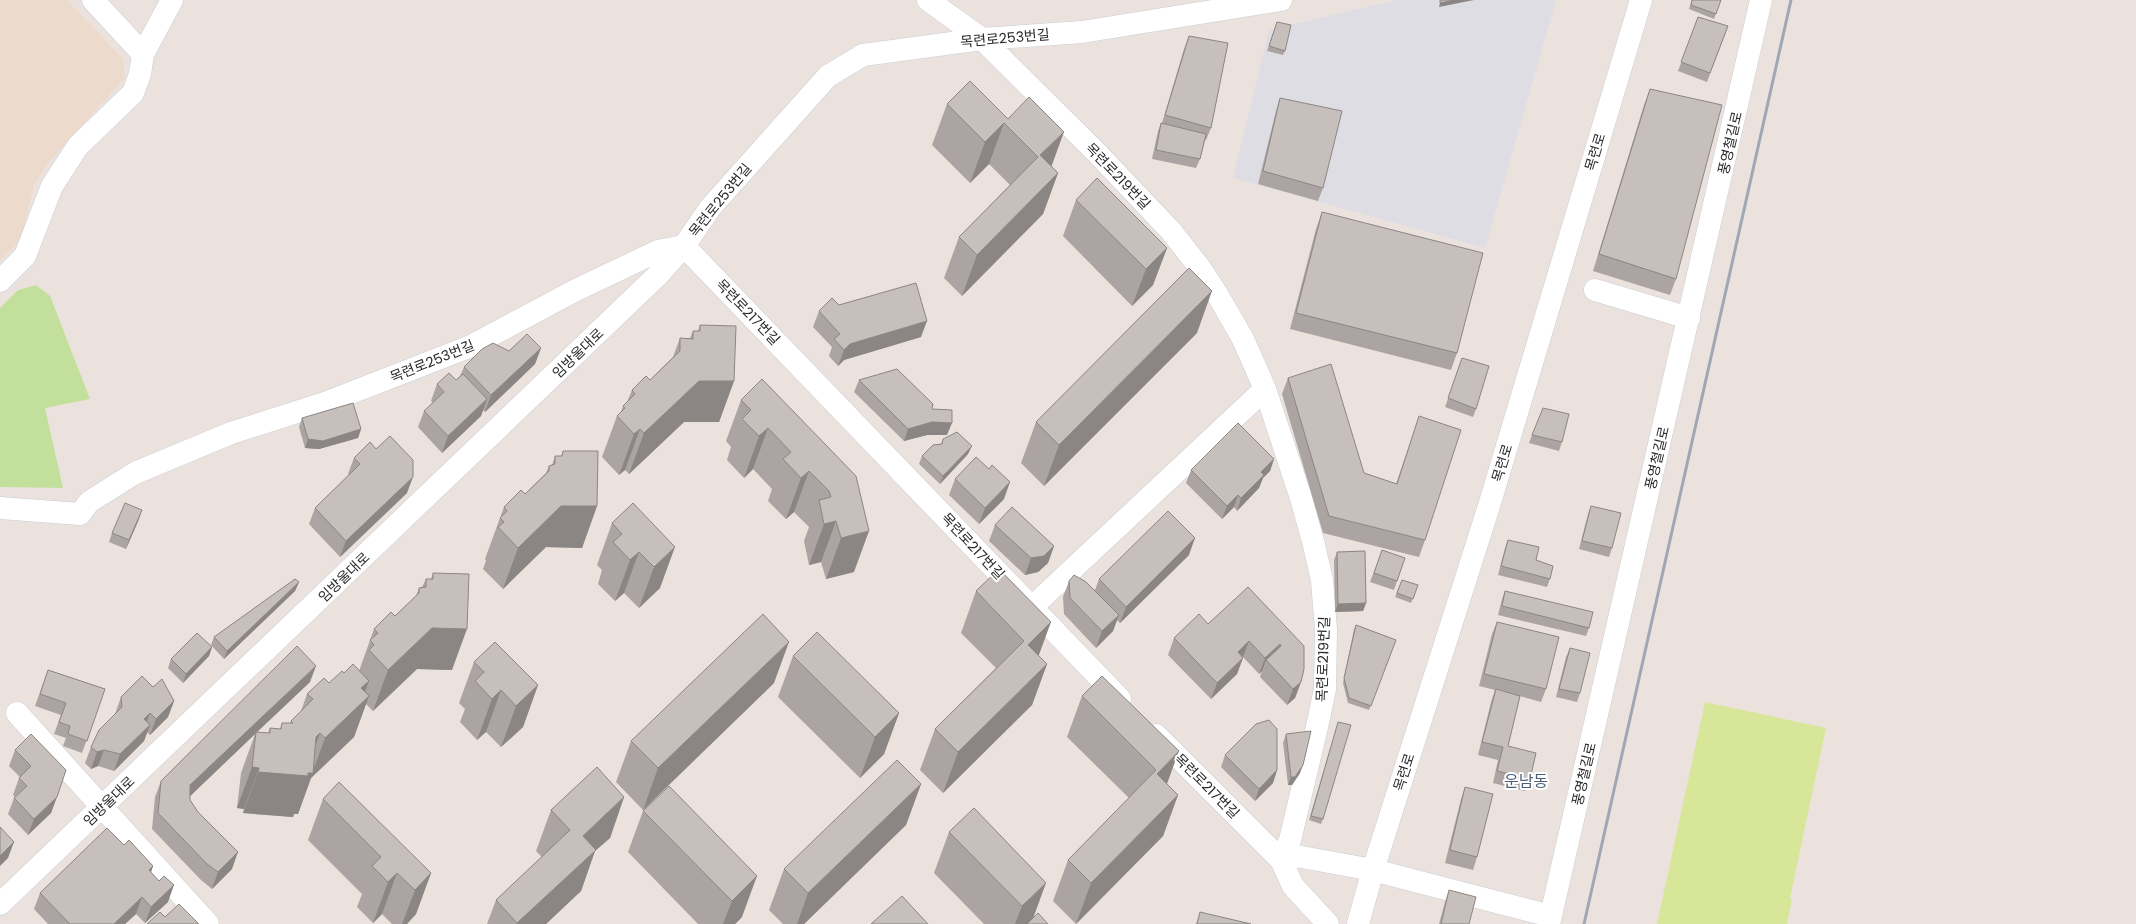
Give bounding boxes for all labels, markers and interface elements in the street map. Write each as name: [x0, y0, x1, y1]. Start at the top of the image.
street label: 목련로253번길: [960, 24, 1050, 52]
street label: 풍영철길로: [1713, 109, 1747, 177]
street label: 목련로: [1580, 130, 1610, 173]
street label: 목련로219번길: [1081, 138, 1155, 214]
street label: 목련로253번길: [684, 159, 756, 241]
street label: 목련로217번길: [711, 275, 785, 349]
street label: 임방울대로: [548, 323, 608, 383]
street label: 목련로253번길: [387, 335, 477, 387]
street label: 풍영철길로: [1640, 424, 1674, 492]
street label: 목련로: [1487, 441, 1517, 484]
street label: 목련로217번길: [937, 508, 1009, 584]
street label: 임방울대로: [314, 547, 374, 607]
street label: 목련로219번길: [1312, 616, 1334, 702]
street label: 풍영철길로: [1567, 740, 1601, 808]
street label: 목련로217번길: [1170, 749, 1244, 823]
street label: 목련로: [1389, 750, 1420, 793]
district label: 운남동: [1504, 770, 1548, 793]
street label: 임방울대로: [79, 771, 139, 831]

